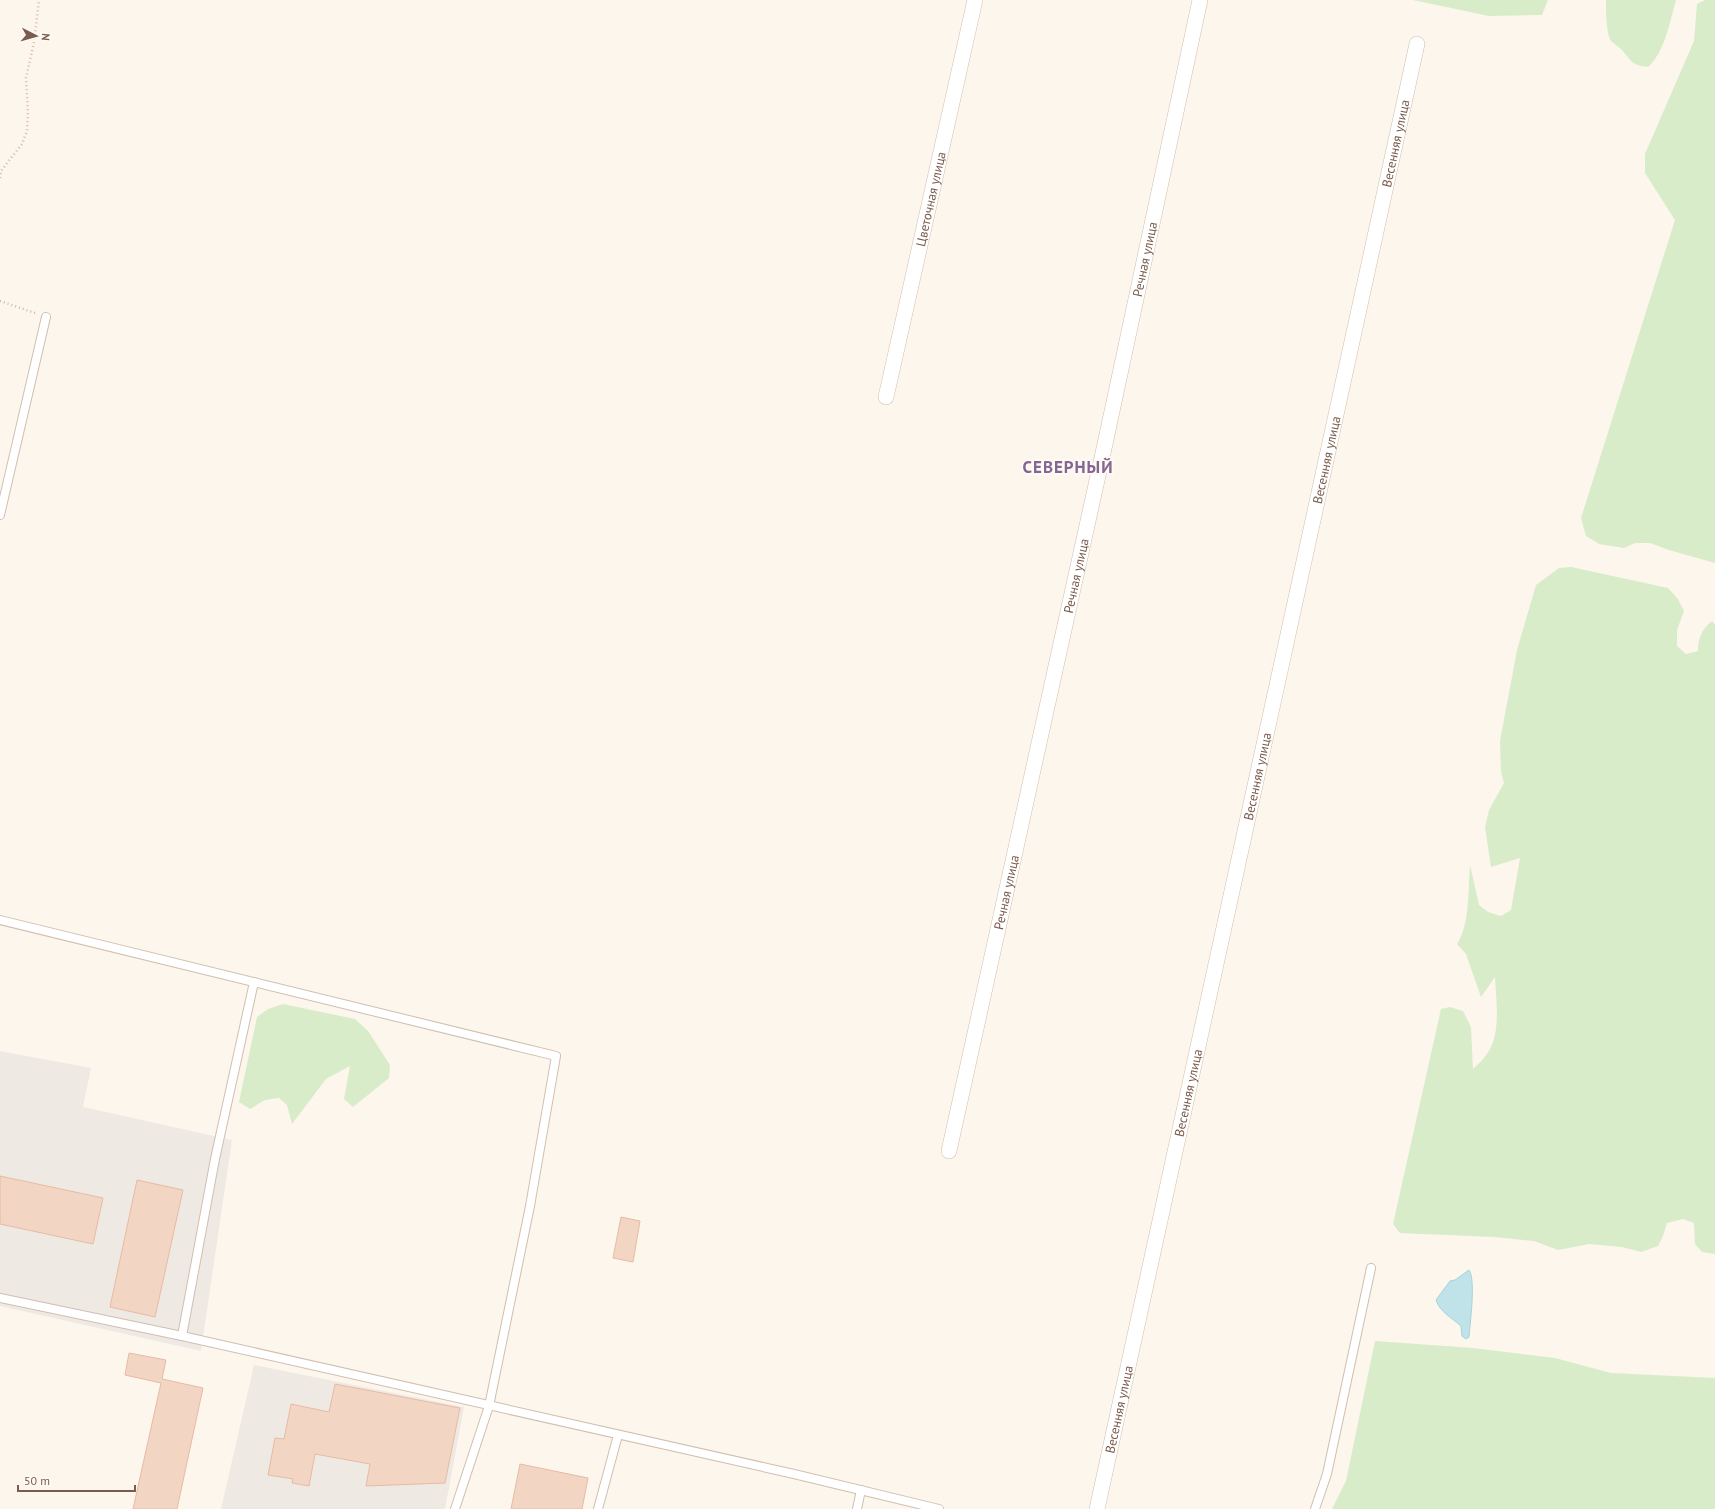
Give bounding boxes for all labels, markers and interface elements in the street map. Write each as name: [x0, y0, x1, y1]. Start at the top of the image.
north arrow: [16, 16, 56, 56]
text: N: [39, 33, 53, 41]
street label: Весенняя улица: [1377, 98, 1413, 189]
street label: Цветочная улица: [912, 150, 949, 248]
street label: Речная улица: [1128, 220, 1161, 298]
street label: Весенняя улица: [1308, 414, 1344, 505]
district label: СЕВЕРНЫЙ: [1023, 456, 1113, 478]
street label: Речная улица: [1059, 537, 1092, 615]
street label: Весенняя улица: [1239, 731, 1275, 822]
street label: Речная улица: [990, 853, 1023, 931]
street label: Весенняя улица: [1170, 1047, 1206, 1138]
street label: Весенняя улица: [1101, 1364, 1137, 1455]
scale bar: [18, 1467, 135, 1493]
text: 50 m: [24, 1473, 50, 1488]

